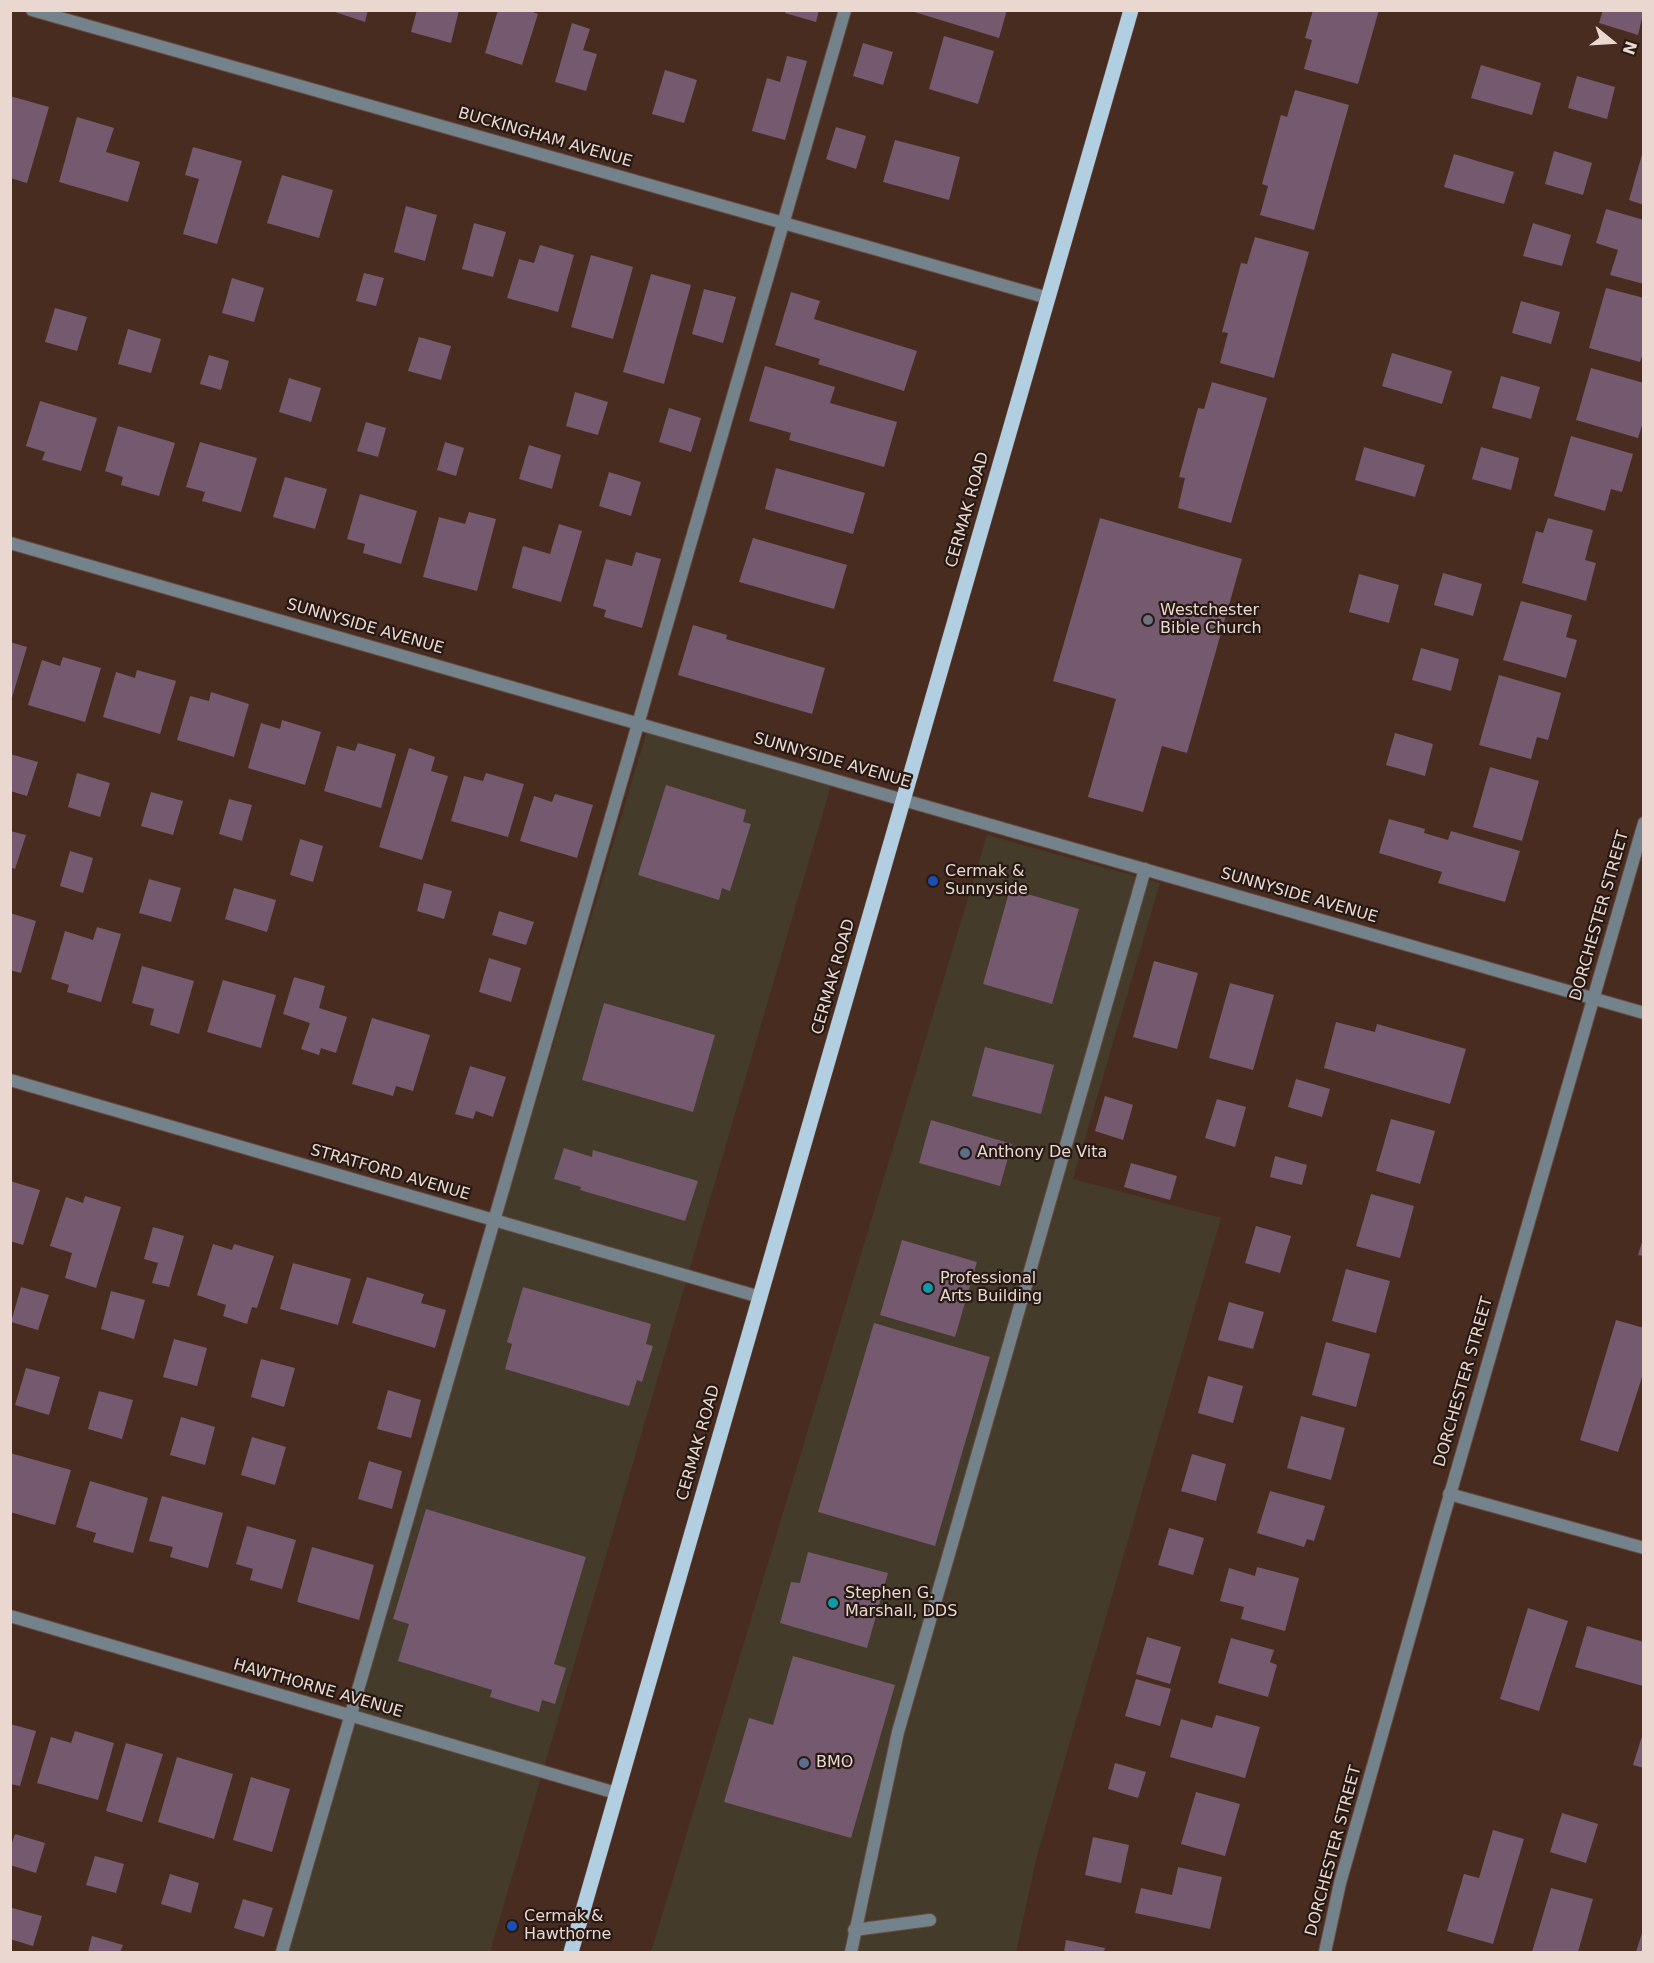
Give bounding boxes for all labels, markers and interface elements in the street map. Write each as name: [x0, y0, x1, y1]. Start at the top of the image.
north arrow: [1582, 12, 1642, 72]
text: N: [1618, 38, 1641, 57]
street label: BUCKINGHAM AVENUE: [456, 104, 634, 172]
street label: CERMAK ROAD: [942, 450, 994, 570]
street label: SUNNYSIDE AVENUE: [284, 595, 446, 659]
place label: Westchester Bible Church: [1160, 601, 1262, 639]
marker: Westchester Bible Church: [1141, 613, 1155, 627]
street label: SUNNYSIDE AVENUE: [751, 729, 913, 793]
street label: DORCHESTER STREET: [1567, 829, 1633, 1003]
place label: Cermak & Sunnyside: [945, 862, 1028, 900]
street label: SUNNYSIDE AVENUE: [1218, 864, 1380, 928]
marker: Cermak & Sunnyside: [926, 874, 940, 888]
street label: CERMAK ROAD: [808, 917, 860, 1037]
street label: STRATFORD AVENUE: [308, 1141, 472, 1205]
place label: Anthony De Vita: [977, 1143, 1107, 1163]
marker: Anthony De Vita: [958, 1146, 972, 1160]
place label: Professional Arts Building: [940, 1269, 1042, 1307]
marker: Professional Arts Building: [921, 1281, 935, 1295]
street label: DORCHESTER STREET: [1431, 1295, 1497, 1469]
street label: CERMAK ROAD: [673, 1383, 725, 1503]
place label: Stephen G. Marshall, DDS: [845, 1584, 957, 1622]
marker: Stephen G. Marshall, DDS: [826, 1596, 840, 1610]
street label: HAWTHORNE AVENUE: [231, 1656, 405, 1722]
place label: BMO: [816, 1753, 853, 1773]
marker: BMO: [797, 1756, 811, 1770]
street label: DORCHESTER STREET: [1302, 1764, 1366, 1938]
place label: Cermak & Hawthorne: [524, 1907, 611, 1945]
marker: Cermak & Hawthorne: [505, 1919, 519, 1933]

